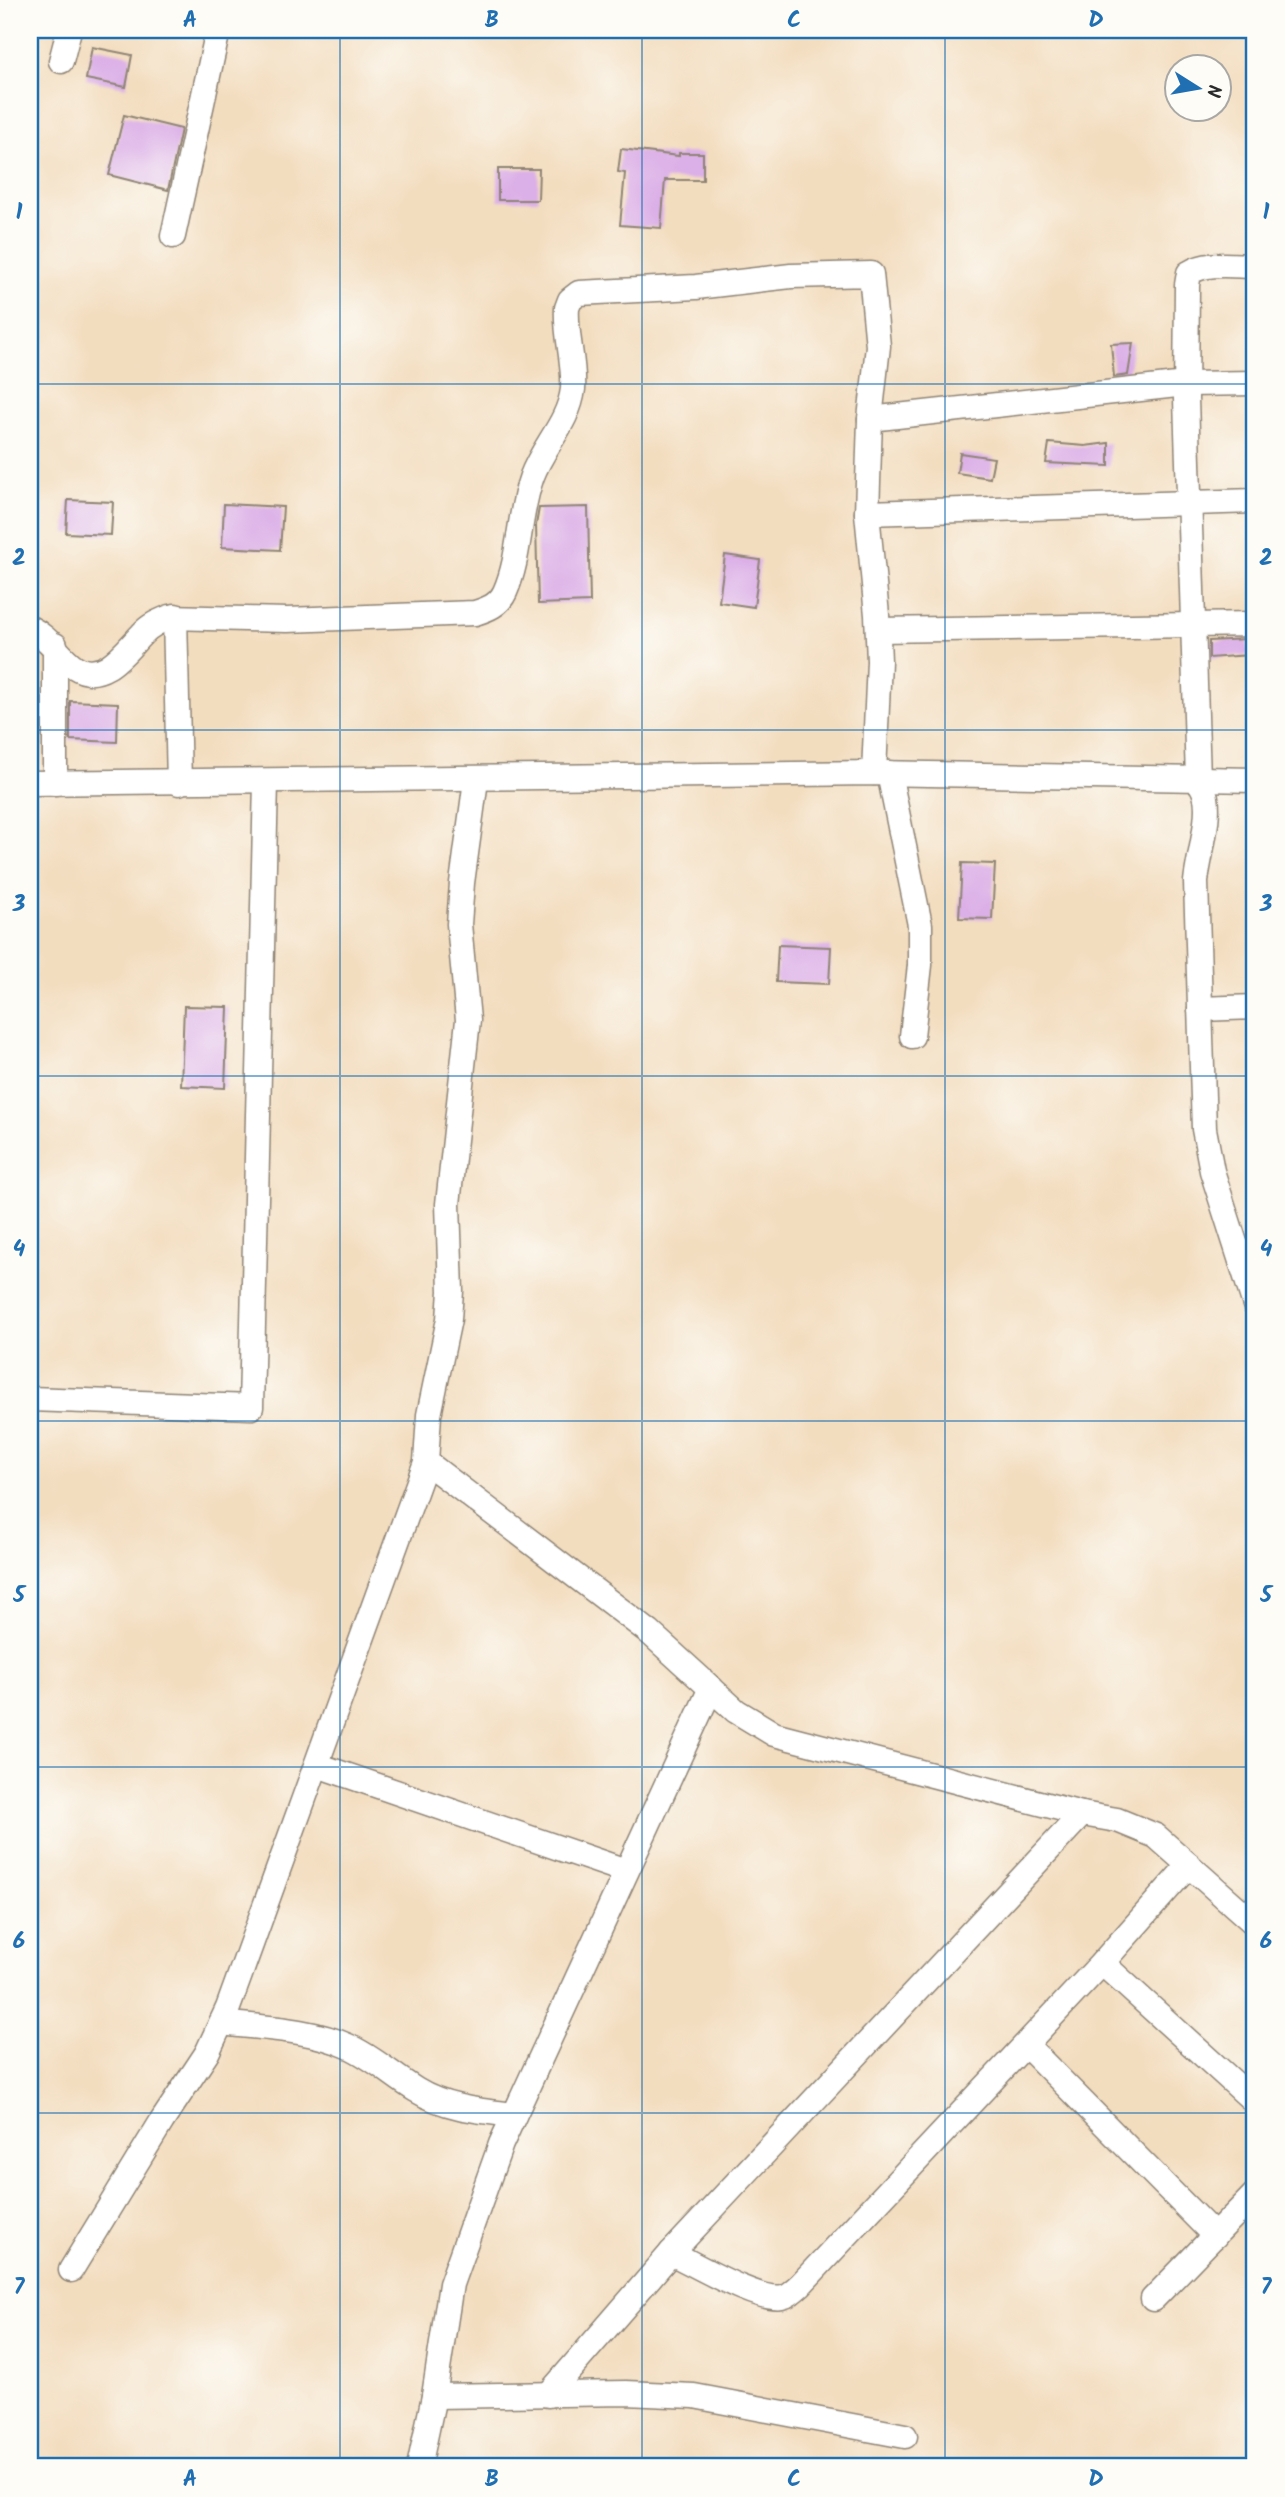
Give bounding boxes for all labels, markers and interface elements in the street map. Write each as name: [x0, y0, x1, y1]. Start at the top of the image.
text: A: [183, 3, 197, 39]
text: B: [485, 3, 499, 39]
text: C: [787, 3, 801, 39]
text: D: [1088, 3, 1104, 39]
north arrow: [1162, 52, 1232, 122]
text: N: [1197, 82, 1229, 100]
text: 1: [16, 195, 23, 231]
text: 1: [1263, 195, 1270, 231]
text: 2: [12, 541, 26, 577]
text: 2: [1259, 541, 1273, 577]
text: 3: [12, 887, 26, 923]
text: 3: [1259, 887, 1273, 923]
text: 4: [13, 1232, 26, 1268]
text: 4: [1260, 1232, 1273, 1268]
text: 5: [12, 1578, 27, 1614]
text: 5: [1259, 1578, 1274, 1614]
text: 6: [13, 1924, 25, 1960]
text: 6: [1260, 1924, 1272, 1960]
text: 7: [14, 2270, 26, 2306]
text: 7: [1261, 2270, 1273, 2306]
text: A: [183, 2462, 197, 2497]
text: B: [485, 2462, 499, 2497]
text: C: [787, 2462, 801, 2497]
text: D: [1088, 2462, 1104, 2497]

